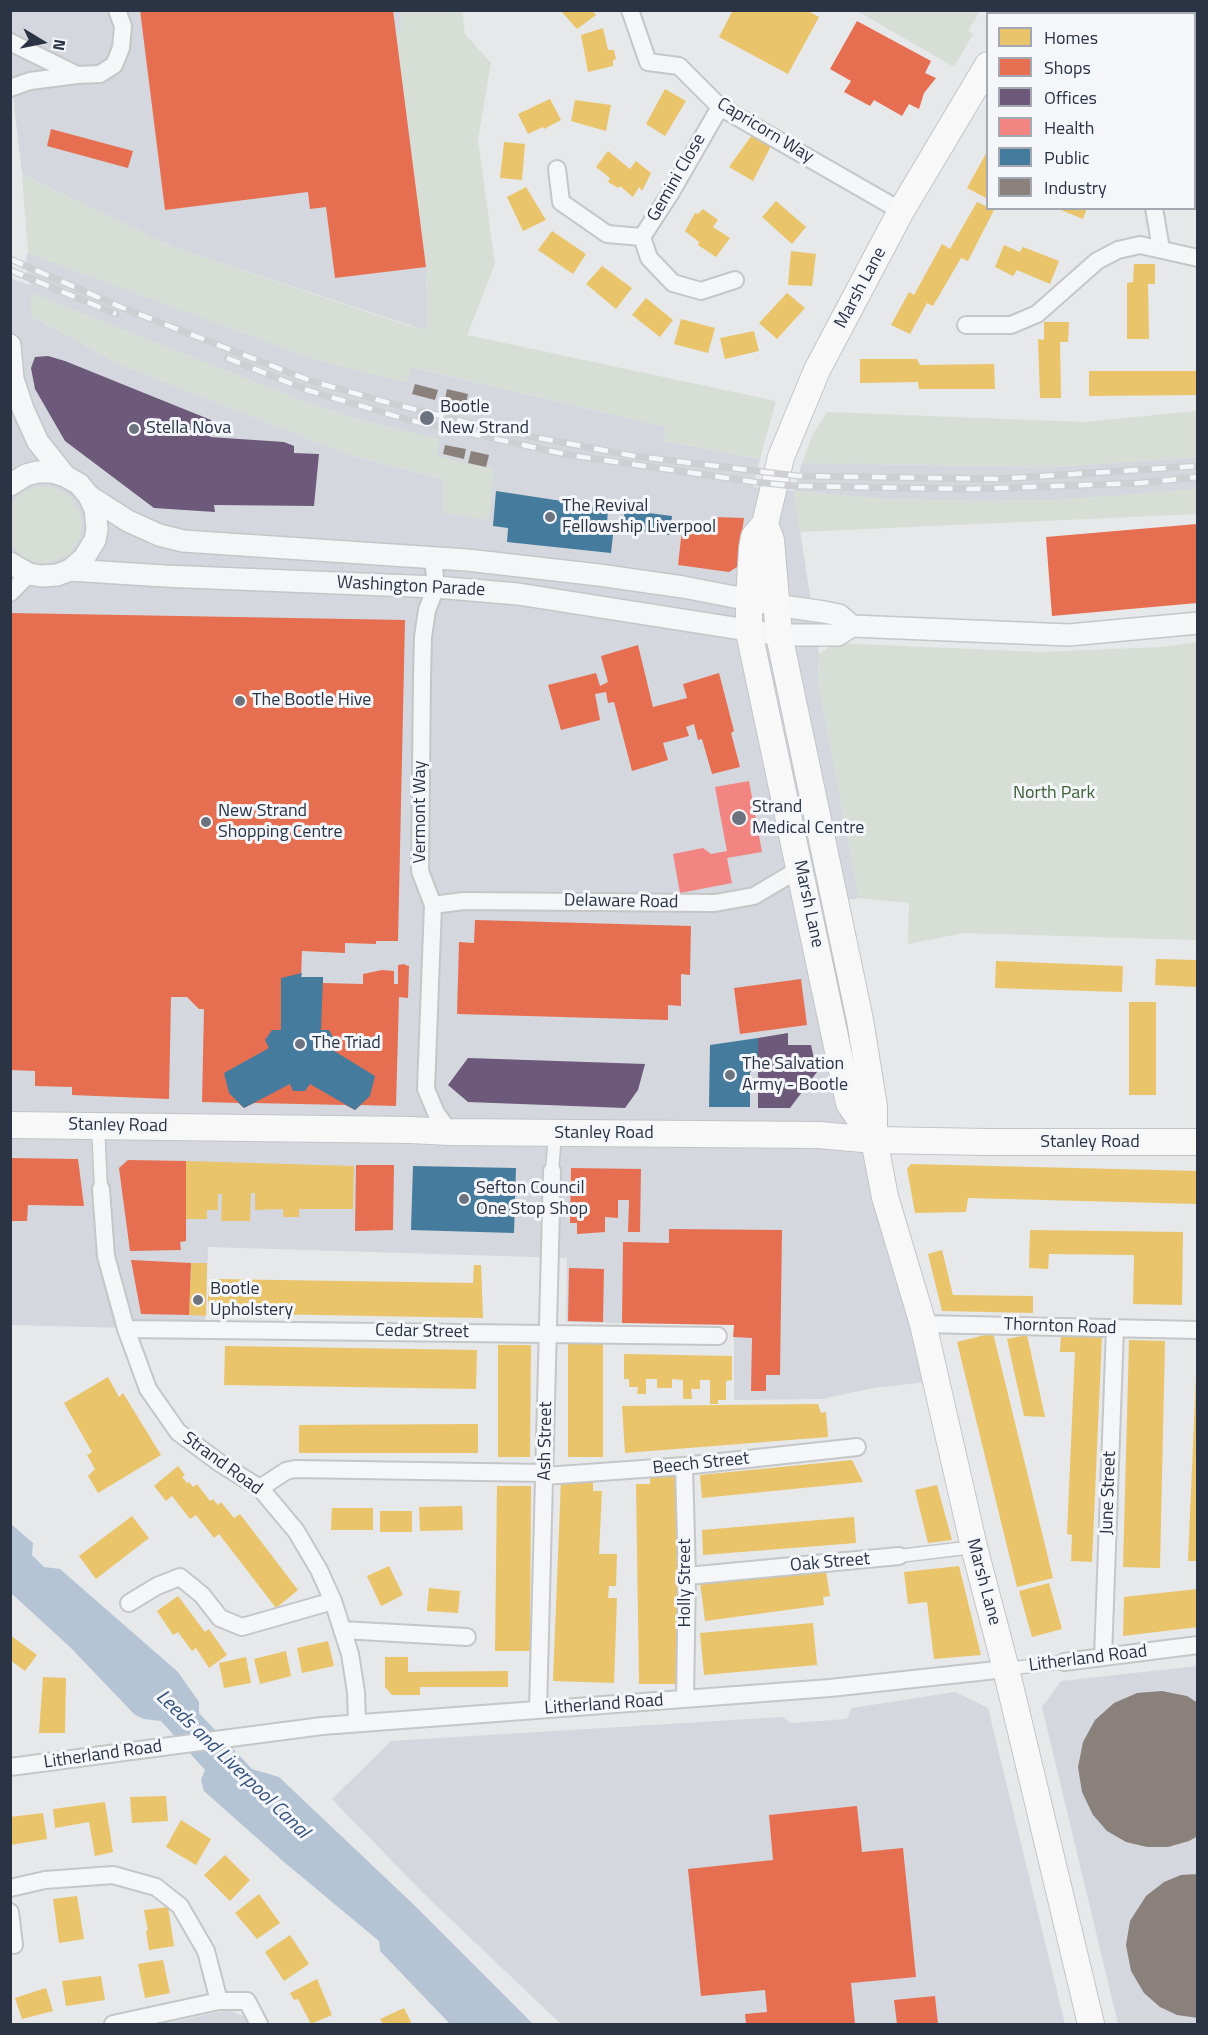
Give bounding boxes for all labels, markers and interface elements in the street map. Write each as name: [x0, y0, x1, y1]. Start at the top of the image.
north arrow: [12, 12, 72, 72]
legend: [986, 12, 1196, 210]
text: Homes: [1044, 24, 1098, 51]
text: N: [47, 38, 73, 53]
text: Shops: [1044, 54, 1091, 81]
text: Offices: [1044, 84, 1097, 111]
street label: Capricorn Way: [713, 94, 817, 168]
text: Health: [1044, 114, 1094, 141]
street label: Gemini Close: [643, 130, 711, 226]
text: Public: [1044, 144, 1090, 171]
text: Industry: [1044, 174, 1107, 201]
street label: Marsh Lane: [831, 244, 891, 332]
place label: Bootle New Strand: [440, 397, 529, 440]
marker: Bootle New Strand: [418, 409, 436, 427]
place label: Stella Nova: [146, 418, 231, 440]
marker: Stella Nova: [127, 422, 141, 436]
place label: The Revival Fellowship Liverpool: [562, 496, 716, 538]
marker: The Revival Fellowship Liverpool: [543, 510, 557, 524]
street label: Washington Parade: [336, 572, 486, 602]
place label: The Bootle Hive: [252, 690, 371, 712]
marker: The Bootle Hive: [233, 694, 247, 708]
street label: Vermont Way: [410, 761, 432, 863]
park label: North Park: [1013, 783, 1095, 805]
place label: Strand Medical Centre: [752, 797, 864, 840]
place label: New Strand Shopping Centre: [218, 801, 342, 844]
marker: Strand Medical Centre: [730, 809, 748, 827]
marker: New Strand Shopping Centre: [199, 815, 213, 829]
street label: Marsh Lane: [788, 858, 828, 950]
street label: Delaware Road: [564, 890, 678, 914]
place label: The Triad: [312, 1033, 381, 1055]
marker: The Triad: [293, 1037, 307, 1051]
place label: The Salvation Army - Bootle: [742, 1054, 848, 1096]
marker: The Salvation Army - Bootle: [723, 1068, 737, 1082]
street label: Stanley Road: [68, 1114, 168, 1138]
street label: Stanley Road: [554, 1123, 654, 1145]
street label: Stanley Road: [1040, 1132, 1140, 1154]
place label: Sefton Council One Stop Shop: [476, 1178, 588, 1220]
marker: Sefton Council One Stop Shop: [457, 1192, 471, 1206]
place label: Bootle Upholstery: [210, 1279, 293, 1322]
marker: Bootle Upholstery: [191, 1293, 205, 1307]
street label: Thornton Road: [1003, 1314, 1117, 1340]
street label: Cedar Street: [375, 1320, 469, 1344]
street label: Ash Street: [535, 1401, 557, 1481]
street label: Strand Road: [178, 1428, 266, 1500]
street label: Beech Street: [652, 1448, 750, 1480]
street label: June Street: [1097, 1451, 1121, 1535]
street label: Marsh Lane: [961, 1536, 1005, 1628]
street label: Holly Street: [675, 1539, 697, 1627]
street label: Oak Street: [789, 1549, 871, 1577]
street label: Litherland Road: [1028, 1641, 1148, 1677]
water label: Leeds and Liverpool Canal: [150, 1686, 314, 1844]
street label: Litherland Road: [544, 1690, 664, 1720]
street label: Litherland Road: [42, 1736, 164, 1774]

